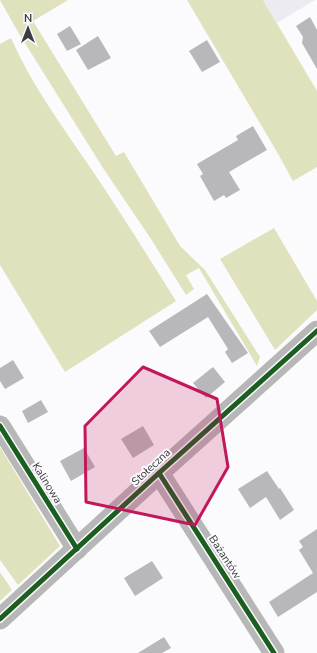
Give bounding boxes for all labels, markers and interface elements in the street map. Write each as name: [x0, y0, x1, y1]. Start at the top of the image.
north arrow: [8, 8, 48, 48]
text: N: [24, 11, 32, 26]
street label: Stołeczna: [128, 445, 174, 489]
street label: Kalinowa: [29, 460, 66, 507]
street label: Bażantów: [205, 532, 245, 582]

